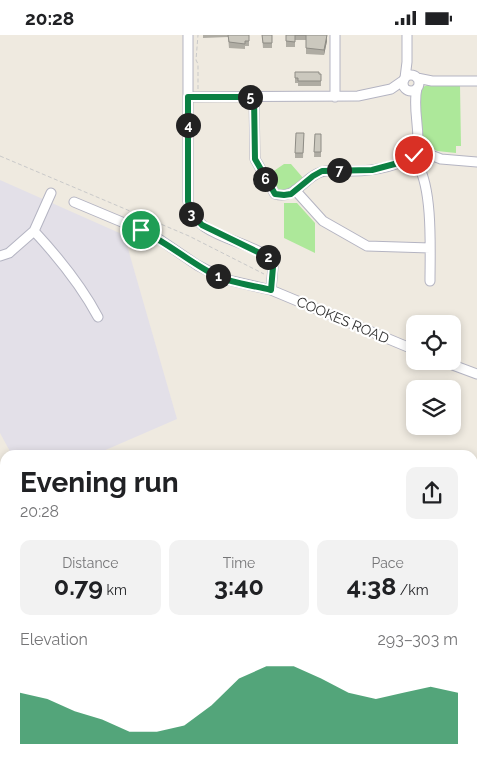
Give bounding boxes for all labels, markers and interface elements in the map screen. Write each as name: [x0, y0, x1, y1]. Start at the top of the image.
text: 20:28: [25, 7, 74, 29]
pin: 5: [238, 85, 262, 109]
text: 5: [247, 89, 254, 105]
pin: 4: [176, 113, 200, 137]
text: 4: [185, 117, 193, 133]
pin: [393, 134, 435, 176]
icon: check: [400, 141, 428, 169]
pin: 7: [326, 157, 352, 183]
text: 7: [336, 162, 343, 178]
pin: 6: [252, 167, 278, 191]
text: 6: [261, 171, 270, 187]
pin: 3: [178, 201, 204, 227]
text: 3: [188, 206, 195, 222]
pin: [120, 209, 162, 251]
icon: arrive: [127, 216, 155, 244]
pin: 2: [256, 245, 280, 269]
text: 2: [265, 249, 272, 265]
pin: 1: [206, 263, 230, 289]
text: 1: [215, 268, 222, 284]
street label: COOKES ROAD: [294, 293, 392, 347]
map controls: [406, 315, 461, 435]
button: locate: [406, 315, 461, 370]
button: layers: [406, 380, 461, 435]
text: Evening run: [20, 466, 179, 499]
button: share: [406, 467, 458, 519]
text: 20:28: [20, 502, 59, 521]
text: Distance: [62, 555, 118, 571]
text: Time: [223, 555, 255, 571]
text: Pace: [372, 555, 404, 571]
text: 0.79: [54, 571, 103, 601]
text: 3:40: [214, 571, 264, 601]
text: 4:38: [347, 571, 396, 601]
text: km: [103, 582, 127, 598]
text: /km: [396, 582, 429, 598]
text: Elevation: [20, 630, 88, 649]
text: 293–303 m: [378, 630, 458, 649]

